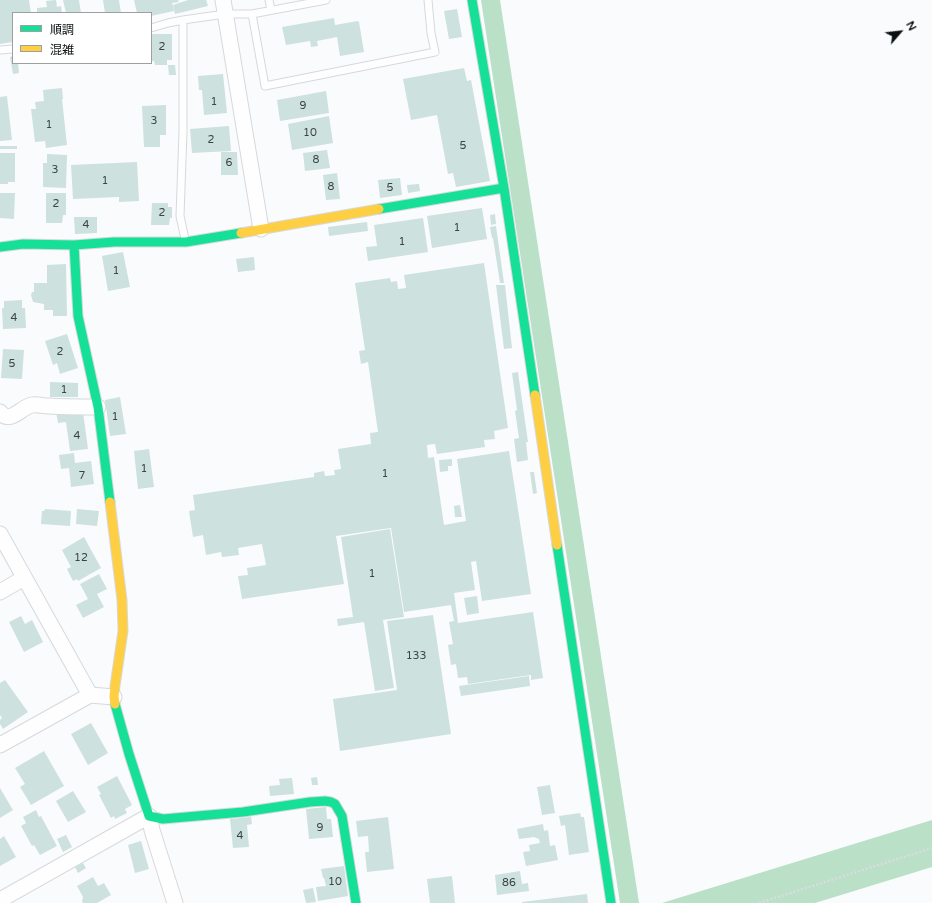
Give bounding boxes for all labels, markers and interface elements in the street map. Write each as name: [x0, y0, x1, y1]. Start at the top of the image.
legend: [12, 12, 152, 64]
north arrow: [880, 12, 920, 52]
text: N: [903, 19, 919, 33]
text: 順調: [50, 23, 74, 37]
house number: 2: [159, 40, 165, 54]
text: 混雑: [50, 43, 74, 57]
house number: 1: [211, 95, 217, 109]
house number: 9: [300, 99, 306, 113]
house number: 3: [151, 114, 157, 128]
house number: 1: [46, 118, 52, 132]
house number: 10: [303, 126, 317, 140]
house number: 2: [208, 133, 214, 147]
house number: 5: [460, 139, 466, 153]
house number: 8: [313, 153, 319, 167]
house number: 6: [226, 156, 232, 170]
house number: 3: [52, 163, 58, 177]
house number: 1: [102, 174, 108, 188]
house number: 8: [328, 180, 334, 194]
house number: 5: [387, 181, 393, 195]
house number: 2: [53, 197, 59, 211]
house number: 2: [159, 206, 165, 220]
house number: 4: [83, 218, 89, 232]
house number: 1: [454, 221, 460, 235]
house number: 1: [399, 235, 405, 249]
house number: 1: [113, 264, 119, 278]
house number: 4: [11, 311, 17, 325]
house number: 2: [57, 345, 63, 359]
house number: 5: [9, 357, 15, 371]
house number: 1: [61, 383, 67, 397]
house number: 1: [112, 410, 118, 424]
house number: 4: [74, 429, 80, 443]
house number: 1: [141, 462, 147, 476]
house number: 1: [382, 467, 388, 481]
house number: 7: [79, 469, 85, 483]
house number: 12: [74, 551, 88, 565]
house number: 1: [369, 567, 375, 581]
house number: 133: [406, 649, 426, 663]
house number: 9: [317, 821, 323, 835]
house number: 4: [237, 829, 243, 843]
house number: 10: [328, 875, 342, 889]
house number: 86: [502, 876, 516, 890]

